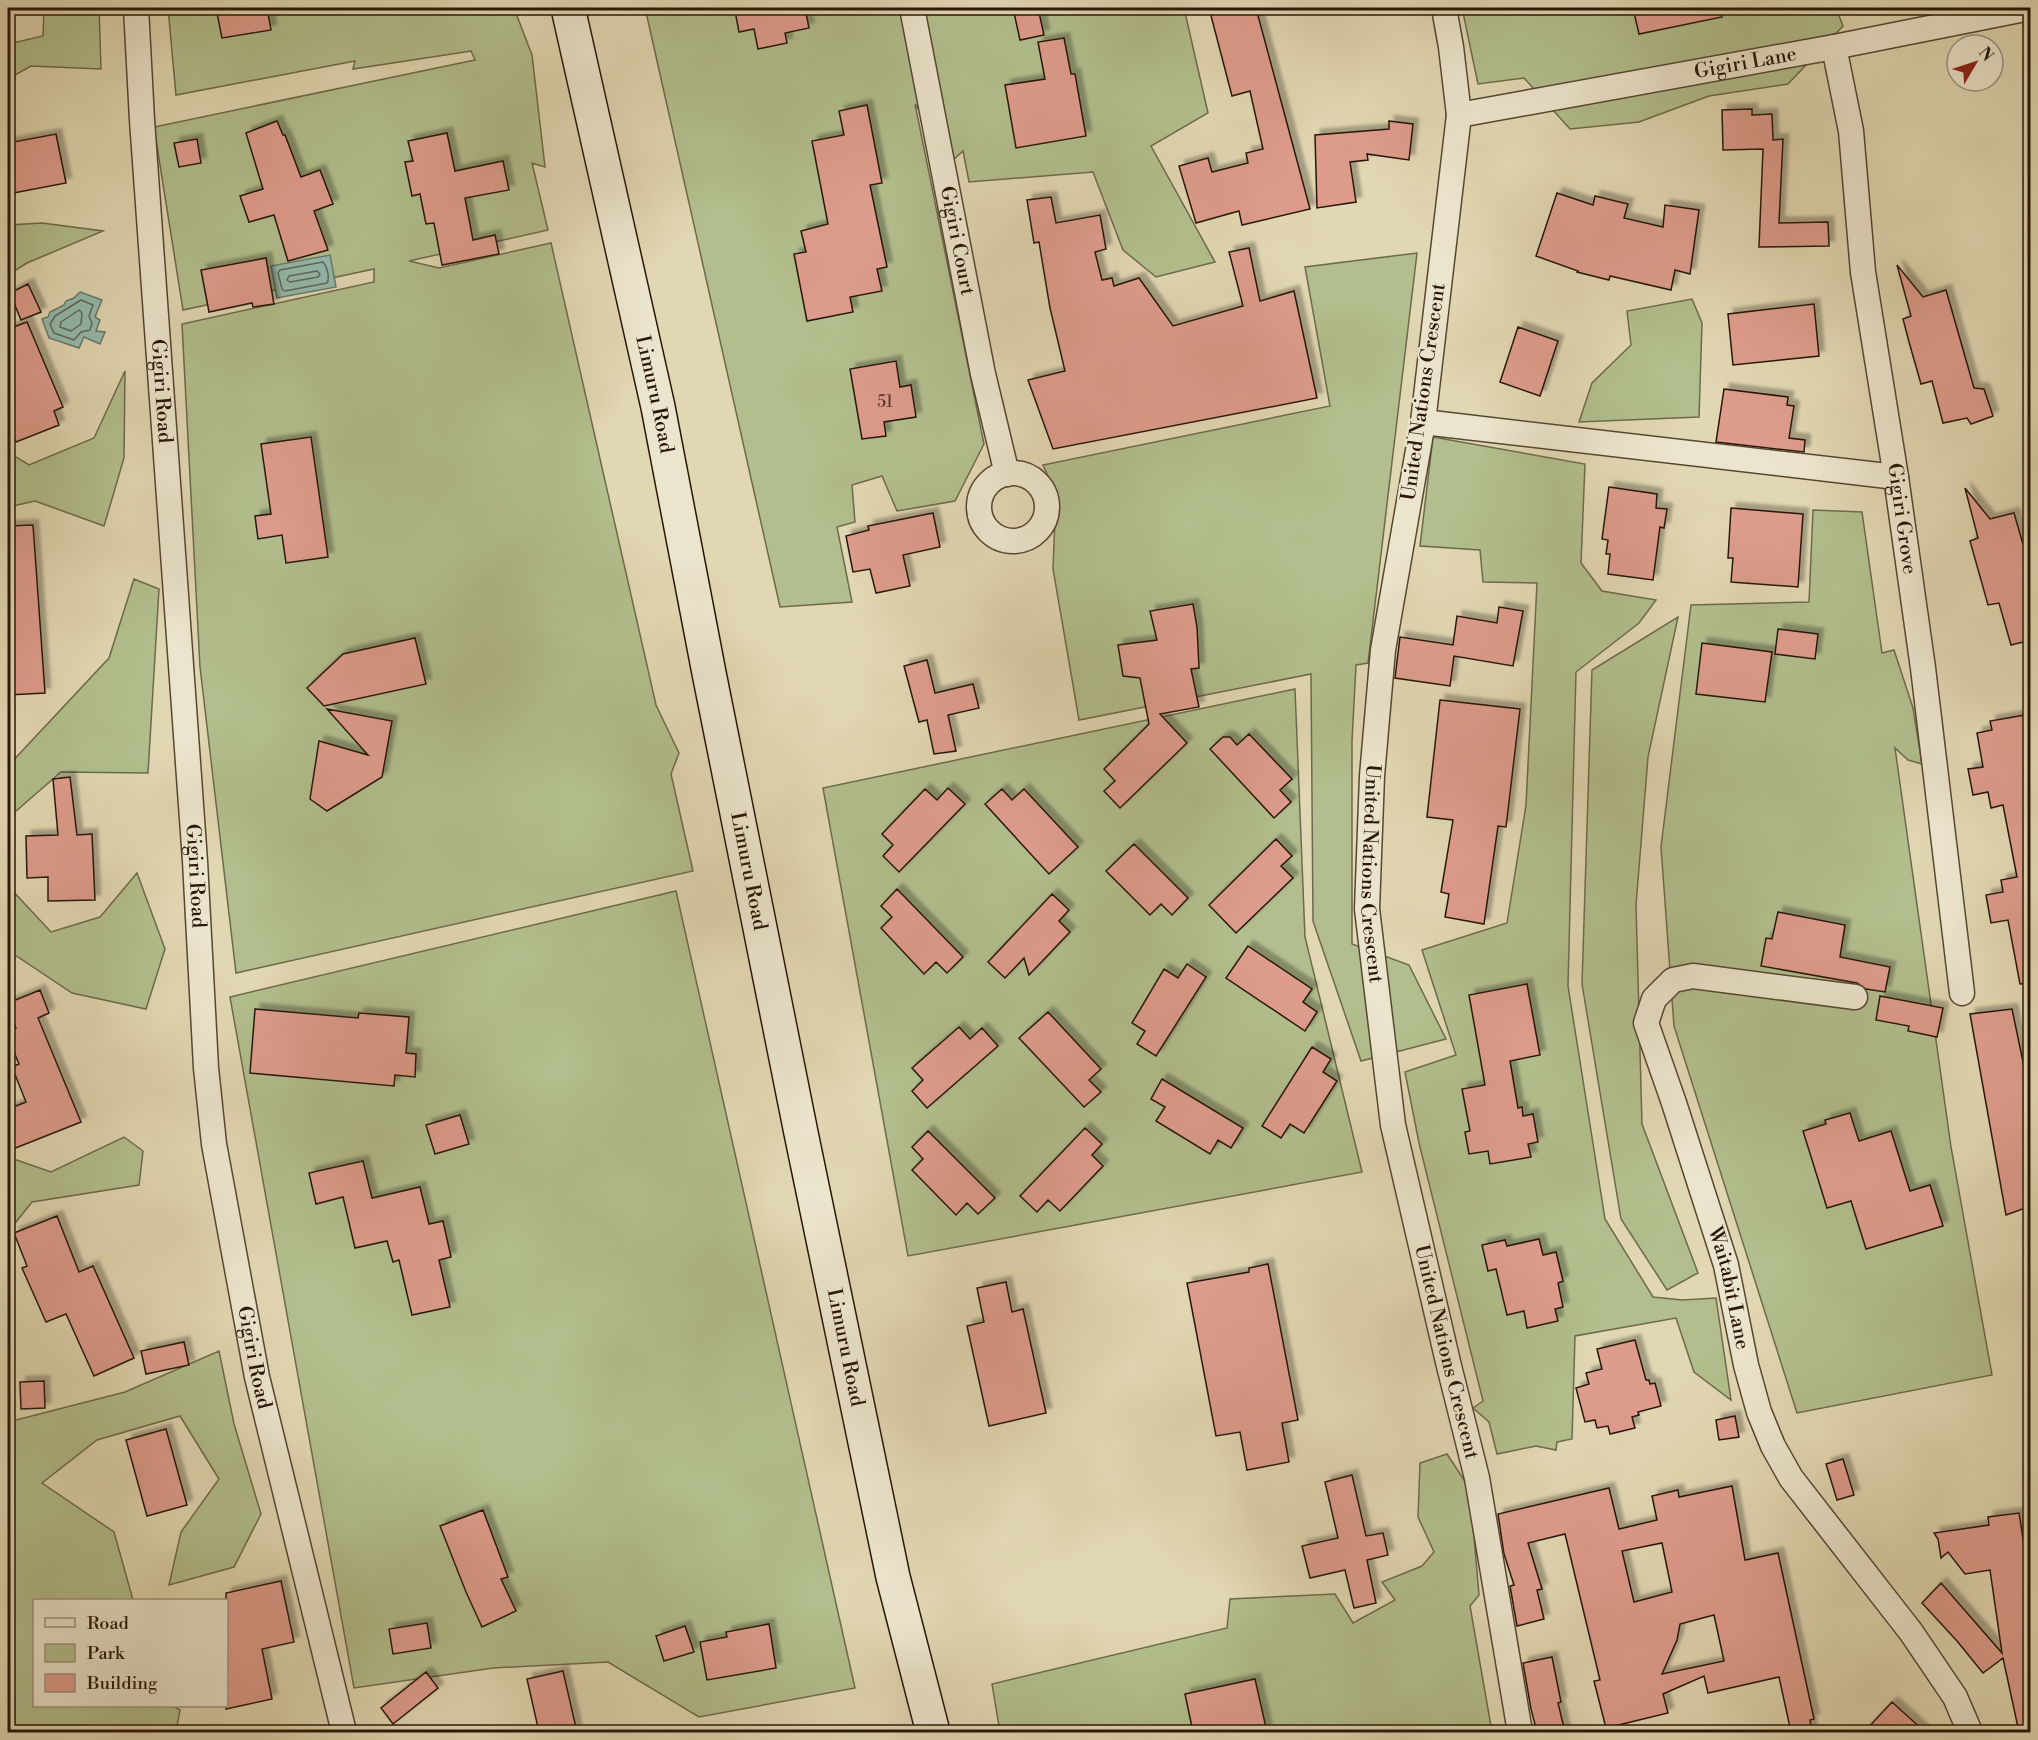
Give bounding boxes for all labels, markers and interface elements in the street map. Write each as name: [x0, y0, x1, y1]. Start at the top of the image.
north arrow: [1945, 33, 2005, 93]
street label: Gigiri Lane: [1692, 42, 1798, 85]
text: N: [1974, 43, 1998, 66]
street label: Gigiri Court: [934, 184, 980, 297]
street label: United Nations Crescent: [1396, 281, 1452, 503]
street label: Limuru Road: [630, 333, 679, 456]
street label: Gigiri Road: [145, 338, 178, 445]
house number: 51: [877, 392, 893, 412]
street label: Gigiri Grove: [1881, 461, 1922, 576]
street label: United Nations Crescent: [1354, 763, 1388, 985]
street label: Limuru Road: [725, 810, 773, 933]
street label: Gigiri Road: [180, 823, 211, 929]
street label: Waitabit Lane: [1702, 1223, 1755, 1352]
street label: United Nations Crescent: [1409, 1242, 1484, 1462]
street label: Limuru Road: [821, 1286, 870, 1409]
street label: Gigiri Road: [232, 1304, 277, 1412]
legend: [33, 1599, 228, 1707]
text: Road: [87, 1612, 130, 1635]
text: Park: [87, 1642, 126, 1665]
text: Building: [86, 1672, 158, 1695]

